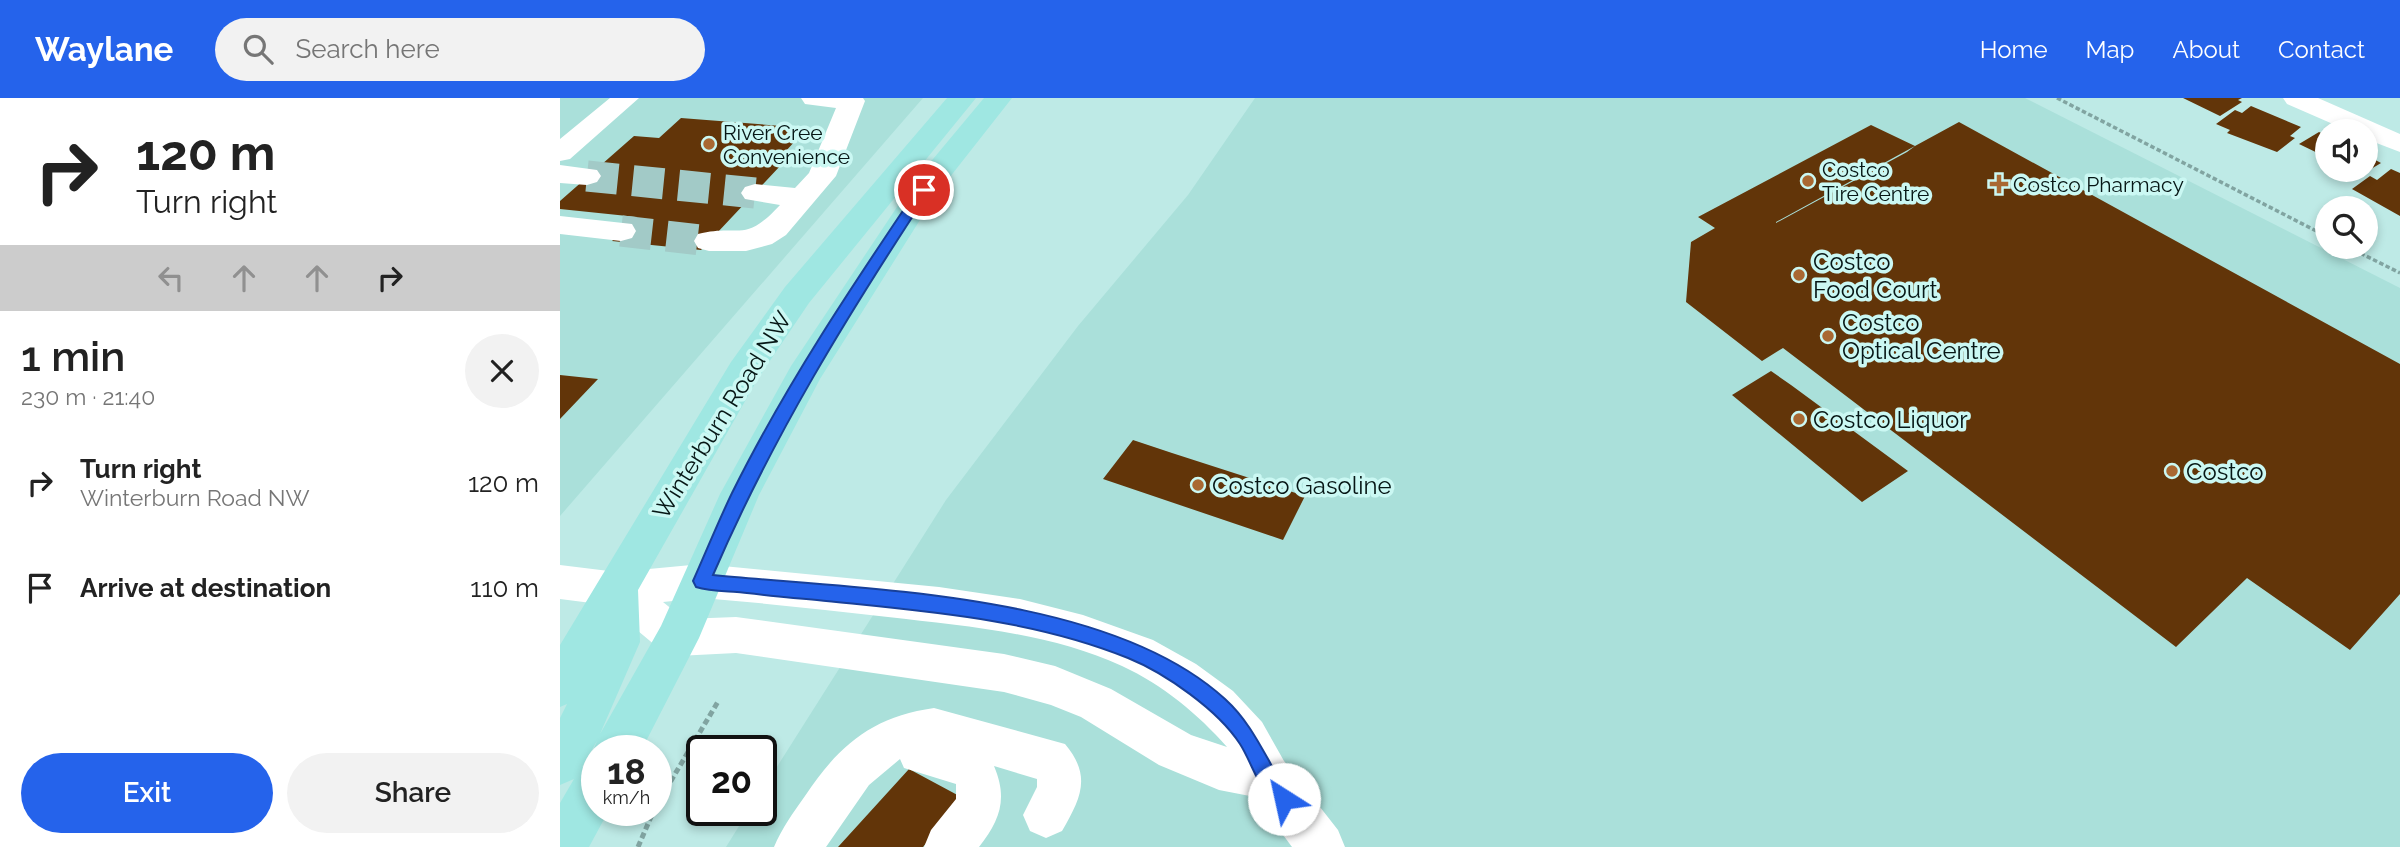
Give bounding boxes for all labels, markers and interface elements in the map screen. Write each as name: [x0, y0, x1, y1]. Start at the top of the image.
search box: [215, 18, 705, 81]
text: Waylane: [35, 30, 173, 69]
icon: search: [239, 30, 277, 68]
text: Search here: [295, 34, 440, 64]
text: Home: [1980, 35, 2048, 64]
text: Map: [2086, 35, 2134, 64]
text: About: [2172, 35, 2240, 64]
text: Contact: [2278, 35, 2365, 64]
map controls: [2315, 119, 2378, 259]
button: sound: [2315, 119, 2378, 182]
place label: River Cree Convenience: [723, 120, 850, 169]
text: 120 m: [136, 124, 275, 181]
icon: right: [21, 126, 112, 217]
marker: River Cree Convenience: [701, 136, 717, 152]
place label: Costco Tire Centre: [1822, 157, 1929, 206]
pin: [894, 160, 954, 220]
icon: arrive: [905, 171, 943, 209]
place label: Costco Pharmacy: [2013, 172, 2184, 197]
marker: Costco Tire Centre: [1800, 173, 1816, 189]
marker: Costco Pharmacy: [1991, 176, 2007, 192]
text: Turn right: [136, 183, 277, 220]
button: search: [2315, 196, 2378, 259]
place label: Costco Food Court: [1813, 247, 1937, 304]
icon: left: [152, 259, 190, 297]
icon: ahead: [225, 259, 263, 297]
icon: ahead: [298, 259, 336, 297]
icon: right: [371, 259, 409, 297]
marker: Costco Food Court: [1791, 267, 1807, 283]
street label: Winterburn Road NW: [646, 306, 798, 524]
place label: Costco Optical Centre: [1842, 308, 2001, 365]
marker: Costco Optical Centre: [1820, 328, 1836, 344]
text: 1 min: [21, 332, 125, 381]
button: close: [465, 334, 539, 408]
text: 230 m · 21:40: [21, 383, 155, 410]
place label: Costco Liquor: [1813, 405, 1968, 434]
marker: Costco Liquor: [1791, 411, 1807, 427]
text: Turn right: [80, 454, 201, 484]
place label: Costco: [2186, 457, 2264, 486]
marker: Costco: [2164, 463, 2180, 479]
icon: right: [21, 464, 59, 502]
text: 120 m: [468, 468, 539, 498]
place label: Costco Gasoline: [1212, 471, 1392, 500]
marker: Costco Gasoline: [1190, 477, 1206, 493]
text: Winterburn Road NW: [80, 484, 310, 511]
icon: arrive: [21, 569, 59, 607]
text: Arrive at destination: [80, 573, 331, 603]
text: 110 m: [470, 573, 539, 603]
speed limit sign: 20: [686, 735, 777, 826]
text: 18: [607, 751, 646, 792]
button: Exit: [21, 753, 273, 833]
button: Share: [287, 753, 539, 833]
position arrow: [1247, 762, 1321, 836]
text: km/h: [603, 787, 650, 808]

